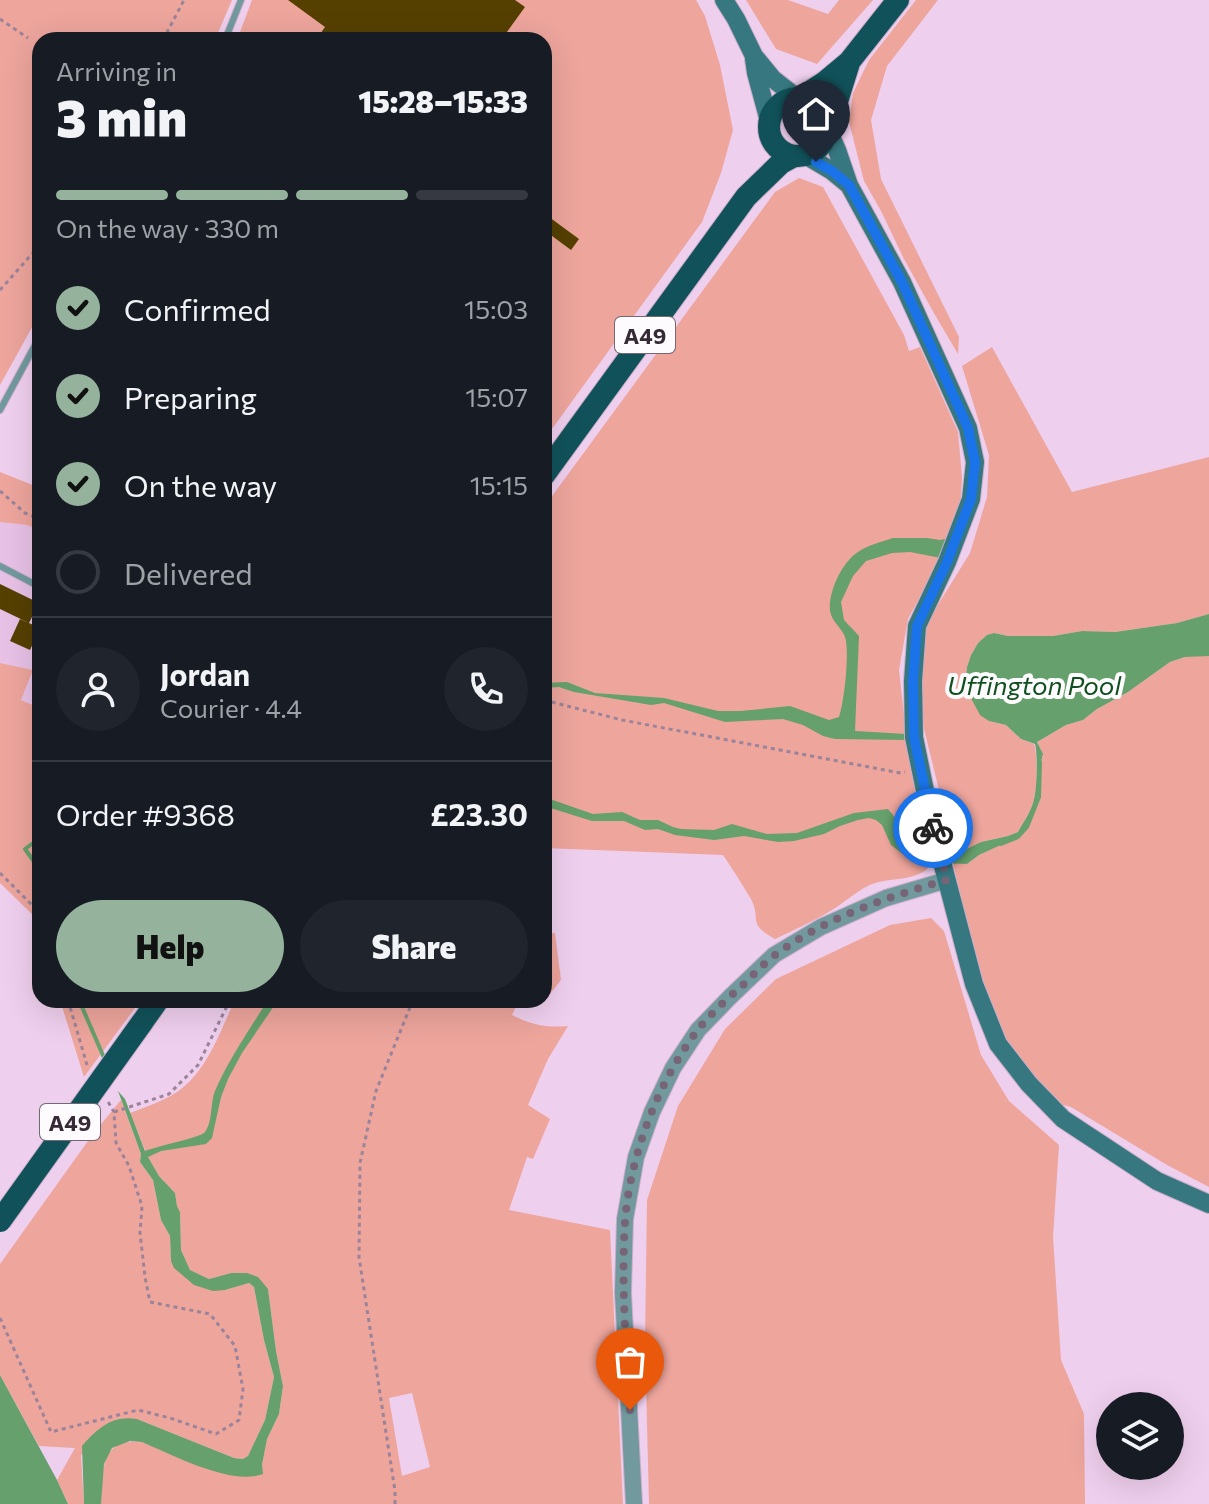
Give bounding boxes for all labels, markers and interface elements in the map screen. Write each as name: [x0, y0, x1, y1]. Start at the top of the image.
text: Arriving in: [56, 55, 177, 86]
pin: [782, 80, 850, 162]
text: 15:28–15:33: [358, 82, 528, 119]
text: 3 min: [56, 84, 187, 148]
icon: home: [794, 92, 838, 136]
text: On the way · 330 m: [56, 212, 279, 243]
icon: check: [56, 286, 100, 330]
text: Confirmed: [124, 290, 271, 327]
text: 15:03: [464, 293, 528, 324]
road number: A49: [615, 317, 675, 353]
icon: check: [56, 374, 100, 418]
text: Preparing: [124, 378, 257, 415]
text: 15:07: [465, 381, 528, 412]
icon: check: [56, 462, 100, 506]
text: On the way: [124, 466, 277, 503]
text: 15:15: [470, 469, 528, 500]
text: Delivered: [124, 554, 253, 591]
button: person: [56, 647, 140, 731]
button: phone: [444, 647, 528, 731]
text: Jordan: [160, 655, 250, 692]
water label: Uffington Pool: [947, 669, 1122, 700]
text: Courier · 4.4: [160, 692, 302, 723]
courier: [893, 788, 973, 868]
text: Order #9368: [56, 795, 235, 832]
text: £23.30: [430, 795, 528, 832]
icon: bike: [911, 806, 955, 850]
button: Help: [56, 900, 284, 992]
button: Share: [300, 900, 528, 992]
road number: A49: [40, 1104, 100, 1140]
pin: [596, 1328, 664, 1410]
icon: bag: [608, 1340, 652, 1384]
map controls: [1096, 1392, 1184, 1480]
button: layers: [1096, 1392, 1184, 1480]

